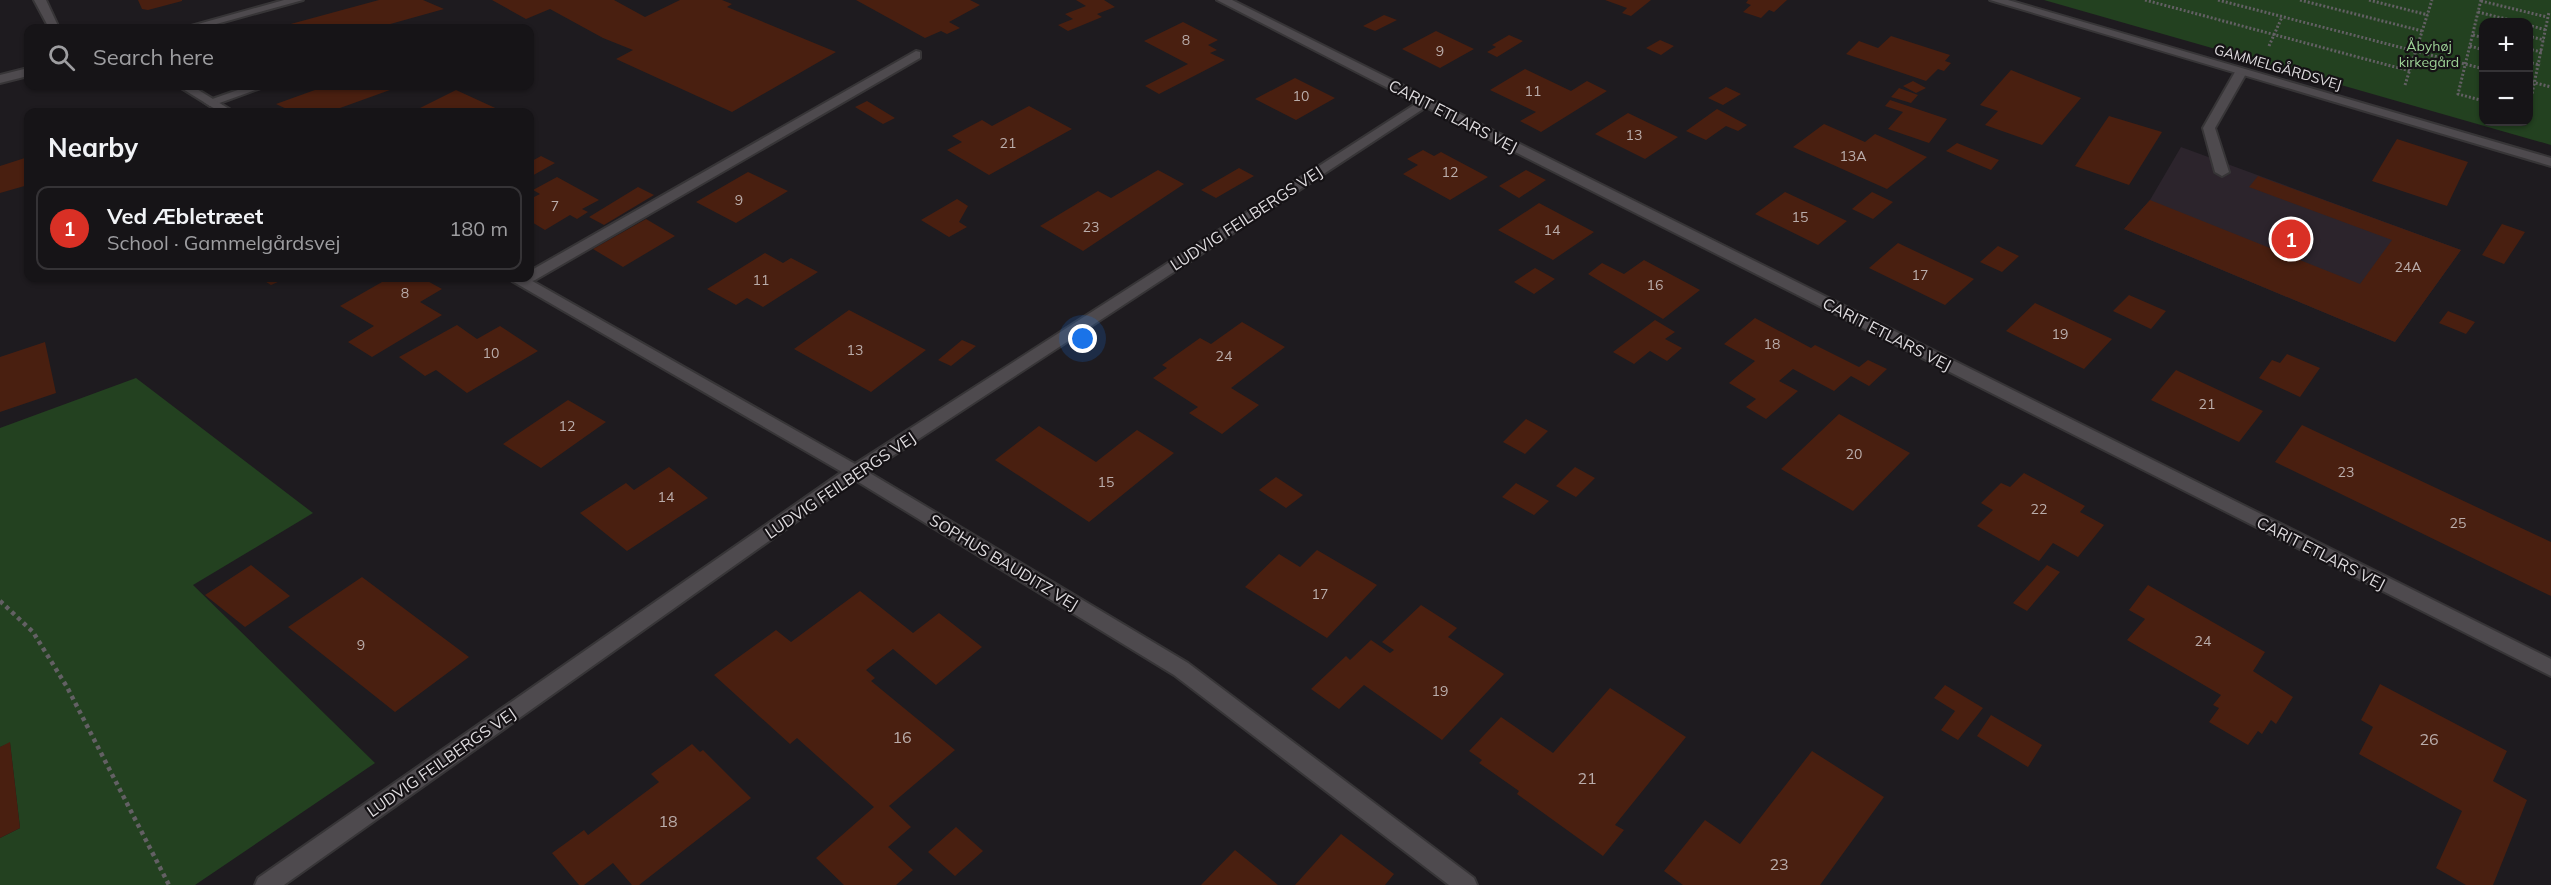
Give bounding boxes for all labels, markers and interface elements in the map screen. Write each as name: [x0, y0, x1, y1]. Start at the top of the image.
map controls: [2479, 18, 2533, 126]
button: +: [2479, 18, 2533, 72]
search box: [24, 24, 534, 90]
house number: 8: [1182, 31, 1190, 49]
park label: Åbyhøj kirkegård: [2399, 37, 2459, 71]
street label: GAMMELGÅRDSVEJ: [2212, 40, 2344, 94]
icon: search: [45, 41, 78, 74]
house number: 9: [1436, 42, 1444, 60]
text: Search here: [93, 43, 214, 71]
button: −: [2479, 72, 2533, 126]
street label: CARIT ETLARS VEJ: [1385, 75, 1521, 157]
house number: 11: [1525, 82, 1541, 100]
house number: 10: [1293, 87, 1309, 105]
house number: 13: [1626, 126, 1642, 144]
text: Nearby: [48, 131, 138, 164]
house number: 21: [1000, 134, 1016, 152]
house number: 13A: [1839, 147, 1867, 165]
street label: LUDVIG FEILBERGS VEJ: [1166, 161, 1326, 275]
house number: 12: [1442, 163, 1458, 181]
house number: 9: [735, 191, 743, 209]
house number: 7: [551, 197, 559, 215]
text: Ved Æbletræet: [107, 202, 263, 230]
house number: 15: [1792, 208, 1808, 226]
text: 1: [64, 216, 76, 241]
text: 180 m: [449, 216, 508, 241]
pin: 1: [2272, 216, 2310, 262]
house number: 23: [1083, 218, 1099, 236]
house number: 14: [1544, 221, 1561, 239]
text: School · Gammelgårdsvej: [107, 230, 340, 255]
house number: 24A: [2394, 258, 2422, 276]
house number: 17: [1912, 266, 1928, 284]
house number: 11: [753, 271, 769, 289]
house number: 16: [1647, 276, 1663, 294]
house number: 8: [401, 284, 409, 302]
street label: CARIT ETLARS VEJ: [1819, 293, 1955, 375]
your location: [1068, 324, 1097, 353]
house number: 19: [2052, 325, 2068, 343]
house number: 18: [1764, 335, 1780, 353]
house number: 13: [847, 341, 863, 359]
house number: 10: [483, 344, 499, 362]
house number: 24: [1216, 347, 1233, 365]
house number: 21: [2199, 395, 2215, 413]
house number: 12: [559, 417, 575, 435]
street label: LUDVIG FEILBERGS VEJ: [761, 427, 919, 543]
house number: 20: [1846, 445, 1862, 463]
house number: 23: [2338, 463, 2354, 481]
house number: 15: [1098, 473, 1114, 491]
house number: 14: [658, 488, 675, 506]
house number: 22: [2031, 500, 2047, 518]
street label: SOPHUS BAUDITZ VEJ: [926, 510, 1082, 614]
street label: CARIT ETLARS VEJ: [2253, 512, 2389, 594]
house number: 25: [2450, 514, 2466, 532]
house number: 17: [1312, 585, 1328, 603]
house number: 24: [2195, 632, 2212, 650]
house number: 9: [357, 636, 365, 654]
house number: 19: [1432, 682, 1448, 700]
street label: LUDVIG FEILBERGS VEJ: [363, 703, 519, 821]
house number: 16: [892, 727, 912, 747]
house number: 26: [2419, 729, 2439, 749]
house number: 21: [1577, 768, 1597, 788]
house number: 18: [658, 811, 678, 831]
house number: 23: [1769, 854, 1789, 874]

